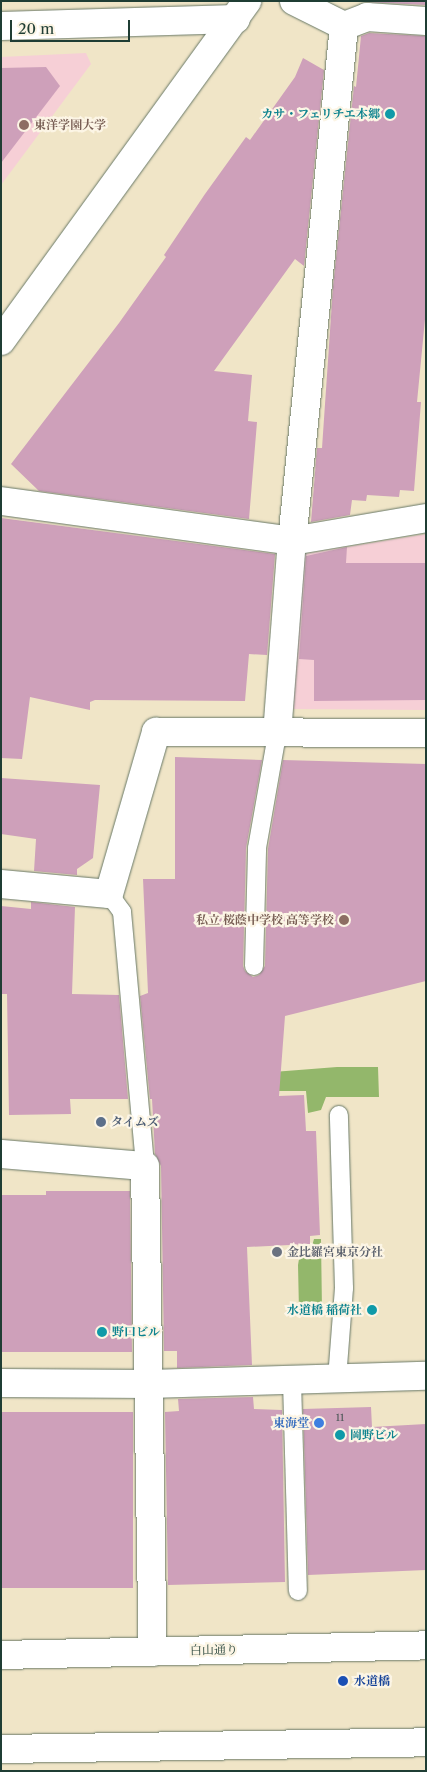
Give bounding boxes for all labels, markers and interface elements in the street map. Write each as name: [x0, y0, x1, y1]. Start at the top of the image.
scale bar: [12, 10, 132, 42]
text: 20 m: [18, 19, 54, 38]
place label: カサ・フェリチエ本郷: [260, 107, 380, 121]
marker: カサ・フェリチエ本郷: [384, 108, 396, 120]
place label: 東洋学園大学: [34, 118, 106, 132]
marker: 東洋学園大学: [18, 119, 30, 131]
place label: 私立 桜蔭中学校 高等学校: [196, 913, 334, 927]
marker: 私立 桜蔭中学校 高等学校: [338, 914, 350, 926]
place label: タイムズ: [111, 1115, 159, 1129]
marker: タイムズ: [95, 1116, 107, 1128]
place label: 金比羅宮東京分社: [287, 1245, 383, 1259]
marker: 金比羅宮東京分社: [271, 1246, 283, 1258]
place label: 水道橋 稲荷社: [287, 1303, 362, 1317]
marker: 水道橋 稲荷社: [366, 1304, 378, 1316]
place label: 野口ビル: [112, 1325, 160, 1339]
marker: 野口ビル: [96, 1326, 108, 1338]
house number: 11: [336, 1412, 344, 1424]
place label: 東海堂: [273, 1416, 309, 1430]
marker: 東海堂: [313, 1417, 325, 1429]
place label: 岡野ビル: [350, 1428, 398, 1442]
marker: 岡野ビル: [334, 1429, 346, 1441]
street label: 白山通り: [190, 1642, 238, 1658]
marker: 水道橋: [336, 1674, 350, 1688]
place label: 水道橋: [354, 1674, 390, 1688]

